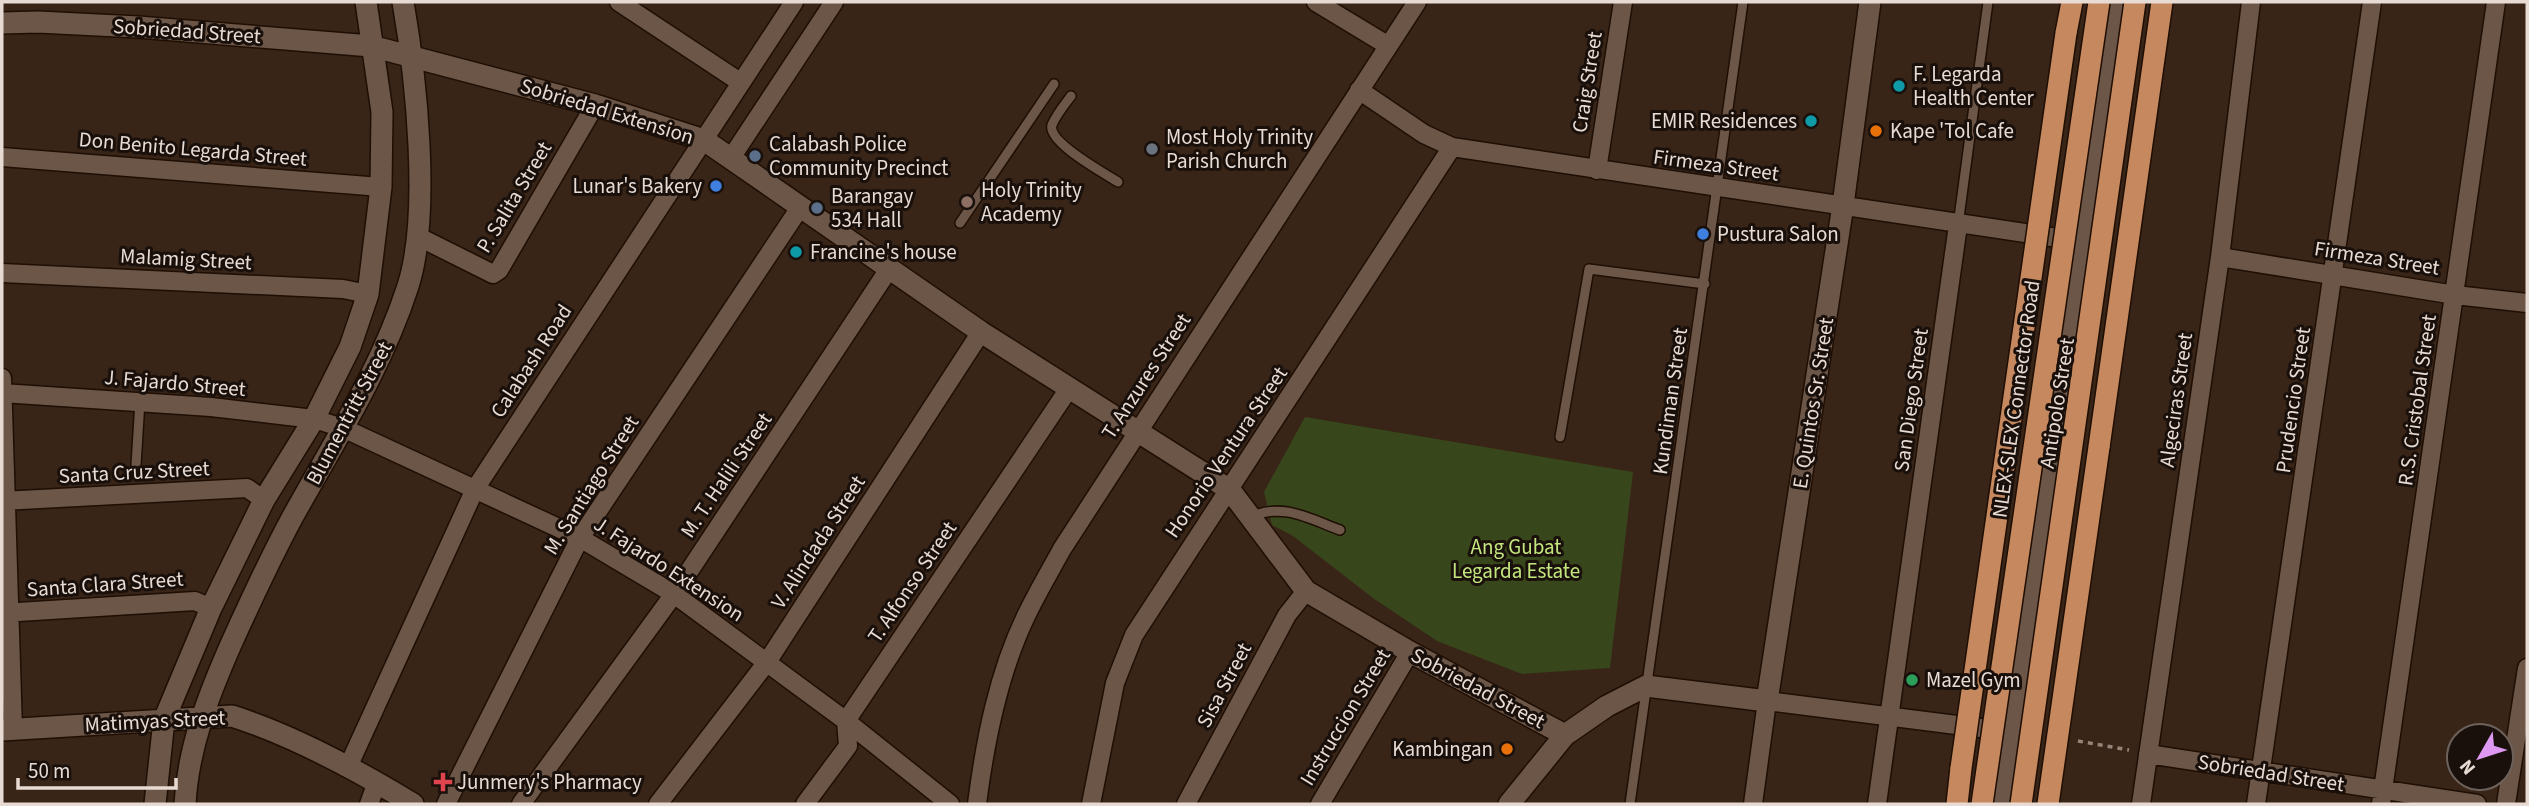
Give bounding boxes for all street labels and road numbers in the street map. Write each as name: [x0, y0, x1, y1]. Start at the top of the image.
street label: Sobriedad Street: [112, 11, 262, 51]
street label: Craig Street: [1564, 29, 1610, 135]
street label: Sobriedad Extension: [517, 70, 697, 152]
street label: Don Benito Legarda Street: [78, 124, 308, 174]
street label: P. Salita Street: [469, 136, 559, 258]
street label: Firmeza Street: [1651, 141, 1781, 189]
street label: Firmeza Street: [2312, 233, 2442, 283]
street label: Malamig Street: [119, 241, 253, 277]
street label: NLEX-SLEX Connector Road: [1984, 278, 2048, 520]
street label: Calabash Road: [483, 298, 579, 424]
street label: T. Anzures Street: [1094, 307, 1198, 445]
street label: R.S. Cristobal Street: [2390, 312, 2444, 488]
street label: E. Quintos Sr. Street: [1785, 315, 1841, 491]
street label: Prudencio Street: [2268, 325, 2318, 475]
street label: Kundiman Street: [1645, 326, 1695, 476]
street label: San Diego Street: [1886, 326, 1936, 474]
street label: Algeciras Street: [2152, 331, 2200, 469]
street label: Blumentritt Street: [299, 336, 399, 490]
street label: Antipolo Street: [2032, 336, 2082, 470]
street label: Honorio Ventura Street: [1157, 360, 1295, 544]
street label: J. Fajardo Street: [103, 362, 247, 404]
street label: M. T. Halili Street: [673, 406, 779, 544]
street label: M. Santiago Street: [536, 409, 646, 561]
street label: Santa Cruz Street: [58, 453, 210, 491]
street label: V. Alindada Street: [764, 469, 872, 615]
street label: J. Fajardo Extension: [588, 509, 750, 629]
street label: T. Alfonso Street: [860, 515, 964, 649]
street label: Santa Clara Street: [26, 564, 184, 604]
street label: Sisa Street: [1189, 637, 1259, 733]
street label: Sobriedad Street: [1406, 640, 1550, 736]
street label: Instruccion Street: [1292, 643, 1398, 791]
street label: Matimyas Street: [84, 702, 226, 740]
street label: Sobriedad Street: [2196, 747, 2346, 799]

